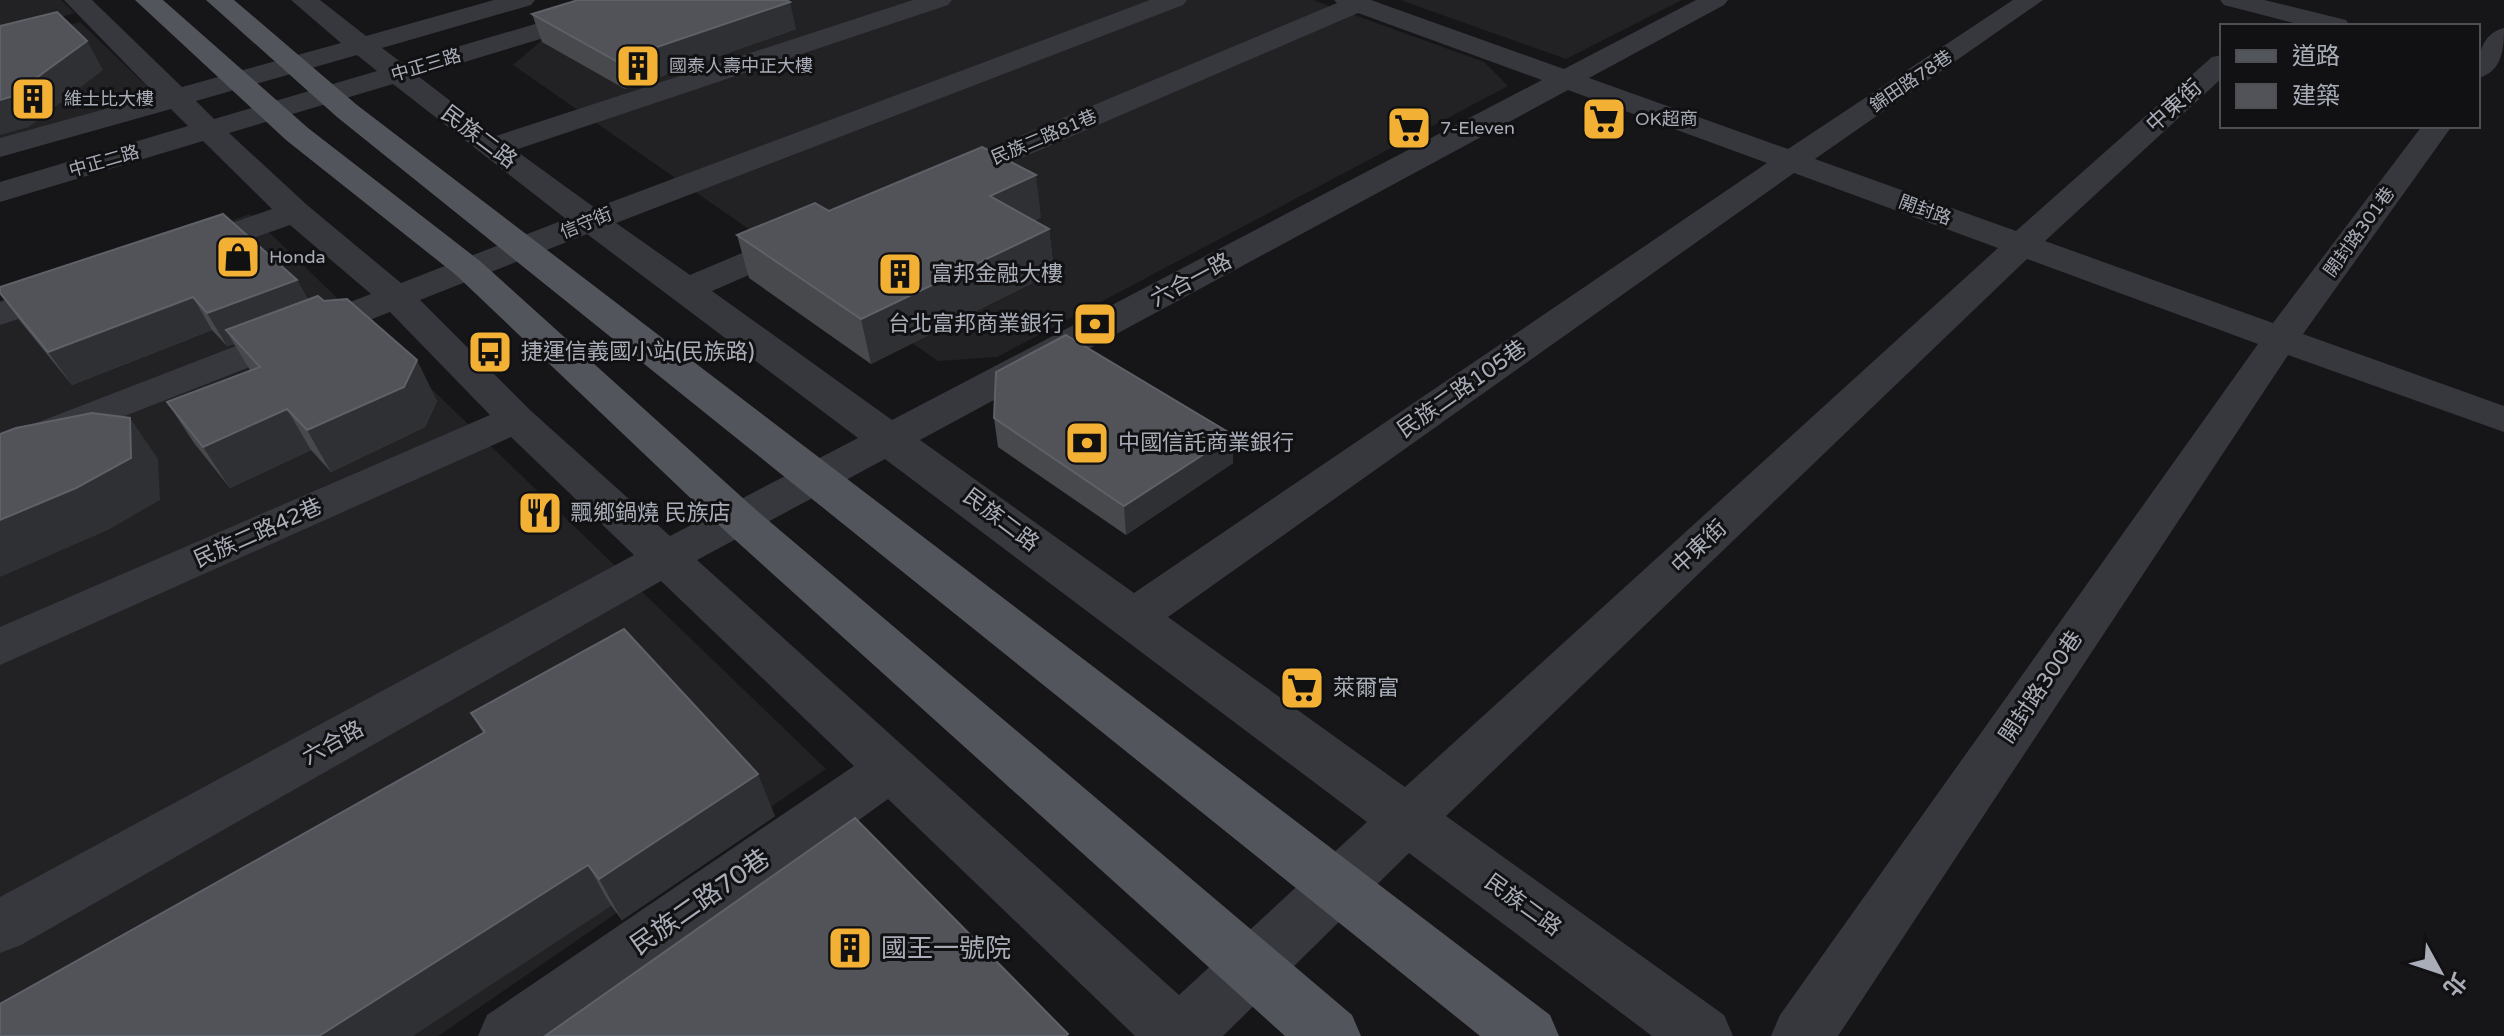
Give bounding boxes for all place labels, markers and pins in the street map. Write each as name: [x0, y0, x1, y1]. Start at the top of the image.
building icon: 國泰人壽中正大樓: [614, 42, 662, 90]
place label: 國泰人壽中正大樓: [669, 55, 813, 77]
building icon: 維士比大樓: [9, 75, 57, 123]
place label: 維士比大樓: [64, 88, 154, 110]
supermarket icon: OK超商: [1580, 95, 1628, 143]
supermarket icon: 7-Eleven: [1385, 104, 1433, 152]
place label: OK超商: [1635, 108, 1698, 130]
place label: 7-Eleven: [1440, 117, 1515, 139]
shop icon: Honda: [214, 233, 262, 281]
place label: Honda: [269, 246, 326, 268]
building icon: 富邦金融大樓: [876, 250, 924, 298]
place label: 富邦金融大樓: [931, 261, 1063, 287]
bank icon: 台北富邦商業銀行: [1071, 300, 1119, 348]
place label: 台北富邦商業銀行: [888, 311, 1064, 337]
bus stop icon: 捷運信義國小站(民族路): [466, 328, 514, 376]
place label: 捷運信義國小站(民族路): [521, 339, 755, 365]
bank icon: 中國信託商業銀行: [1063, 419, 1111, 467]
place label: 中國信託商業銀行: [1118, 430, 1294, 456]
restaurant icon: 飄鄉鍋燒 民族店: [516, 489, 564, 537]
place label: 飄鄉鍋燒 民族店: [571, 500, 731, 526]
supermarket icon: 萊爾富: [1278, 664, 1326, 712]
place label: 萊爾富: [1333, 675, 1399, 701]
building icon: 國王一號院: [826, 924, 874, 972]
place label: 國王一號院: [881, 933, 1011, 964]

